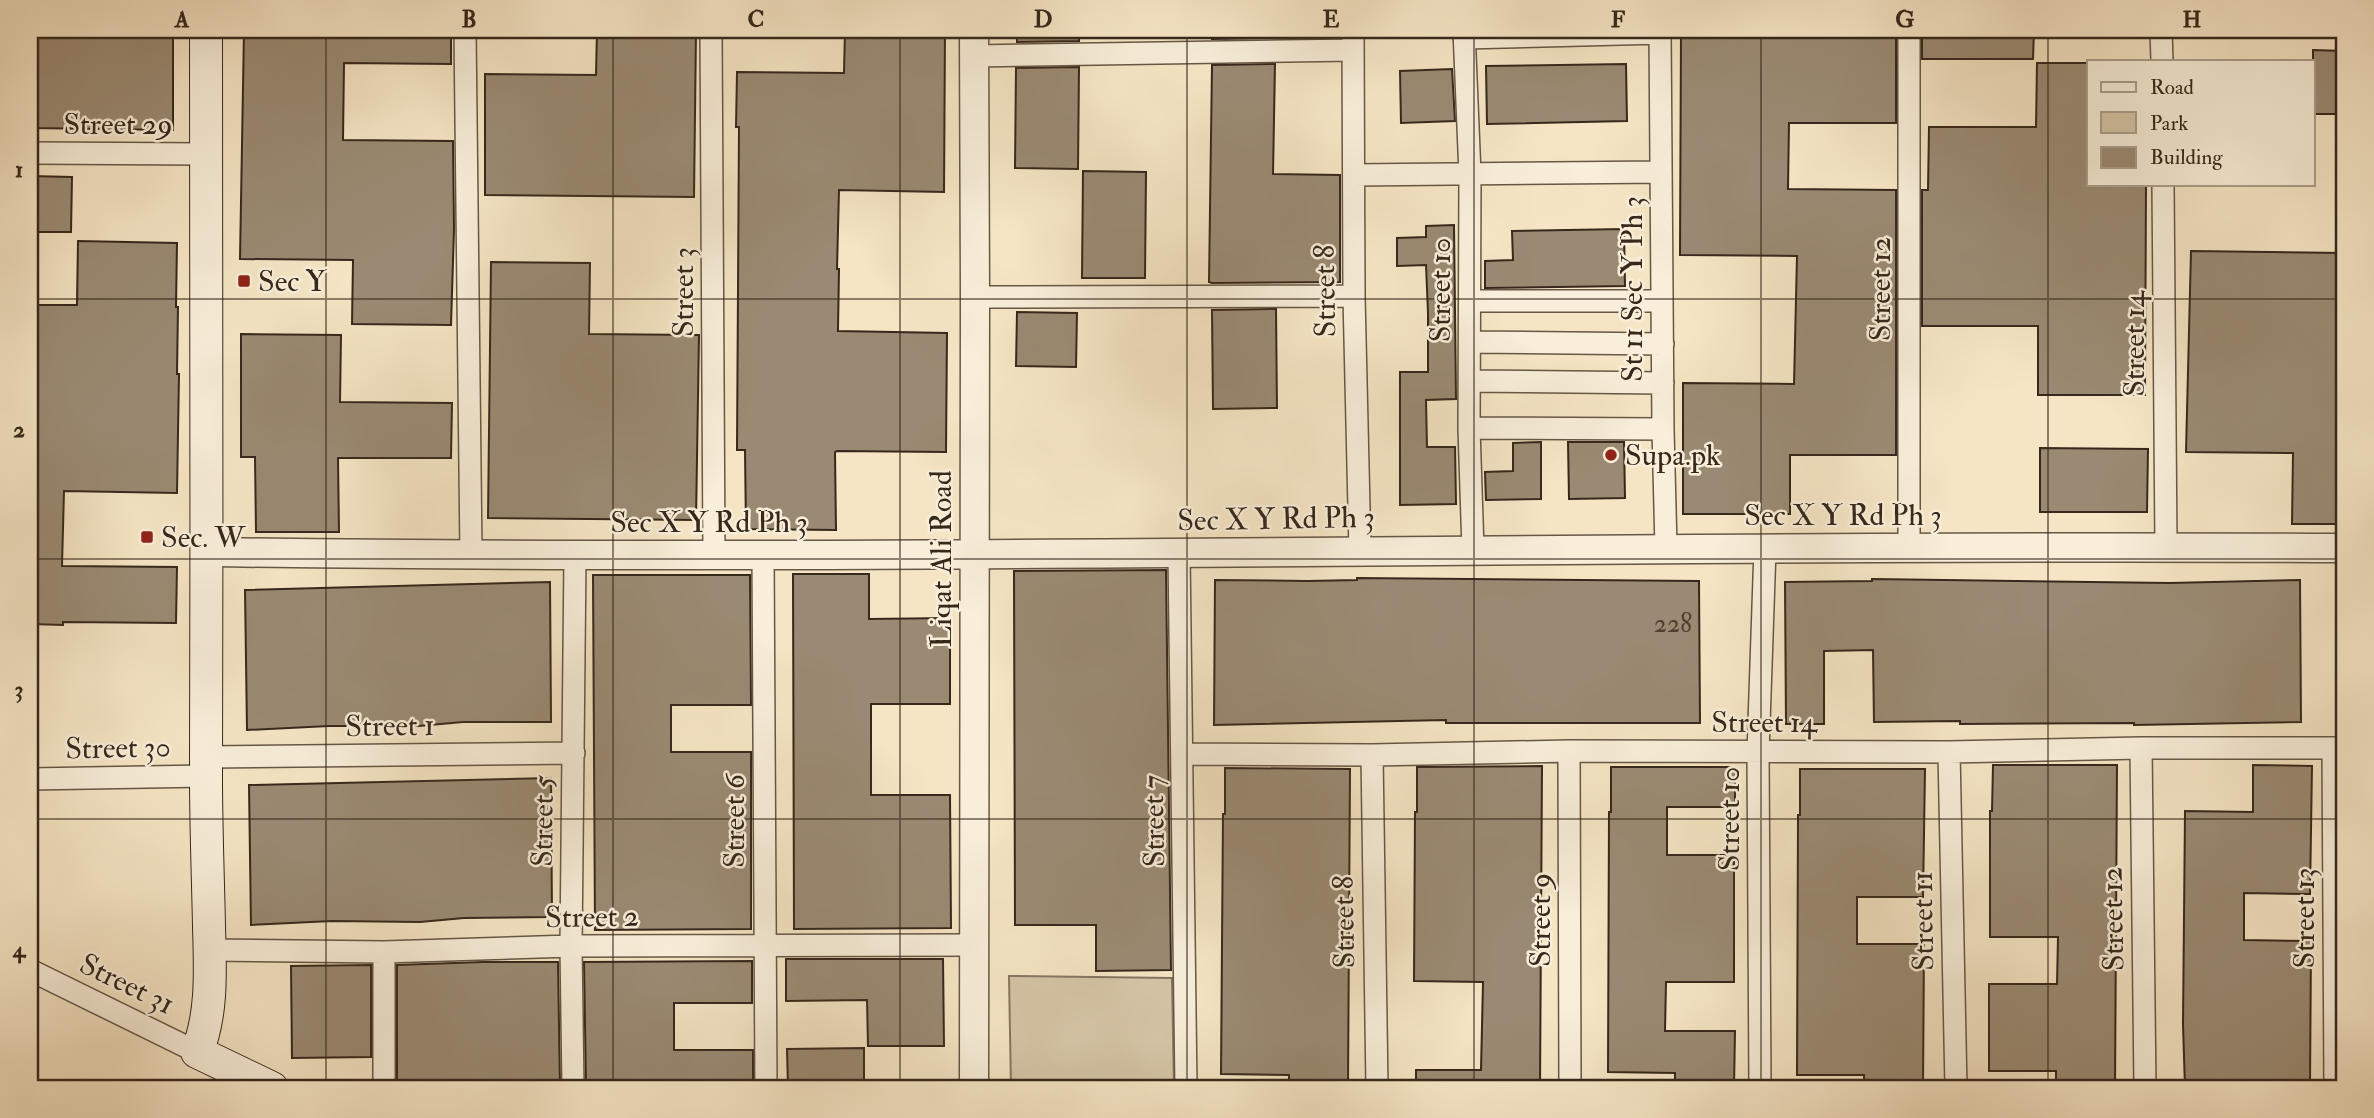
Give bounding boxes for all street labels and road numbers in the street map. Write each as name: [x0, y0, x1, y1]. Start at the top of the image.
street label: Street 29: [63, 106, 173, 143]
street label: St 11 Sec Y Ph 3: [1614, 196, 1651, 382]
street label: Street 12: [1862, 237, 1899, 341]
street label: Street 10: [1422, 238, 1459, 342]
street label: Street 8: [1306, 244, 1344, 338]
street label: Street 3: [665, 247, 702, 337]
street label: Street 14: [2116, 289, 2153, 397]
street label: Liqat Ali Road: [923, 470, 960, 648]
street label: Sec X Y Rd Ph 3: [1744, 497, 1942, 534]
street label: Sec X Y Rd Ph 3: [1177, 499, 1375, 539]
street label: Sec X Y Rd Ph 3: [610, 504, 808, 541]
street label: Street 14: [1711, 704, 1819, 741]
street label: Street 1: [345, 707, 435, 745]
street label: Street 30: [65, 729, 171, 767]
street label: Street 10: [1711, 767, 1748, 871]
street label: Street 6: [716, 772, 753, 868]
street label: Street 5: [524, 774, 562, 867]
street label: Street 7: [1135, 774, 1173, 868]
street label: Street 12: [2094, 866, 2132, 972]
street label: Street 13: [2286, 868, 2323, 968]
street label: Street 11: [1904, 871, 1942, 971]
street label: Street 9: [1522, 873, 1559, 967]
street label: Street 8: [1325, 875, 1363, 969]
street label: Street 2: [545, 898, 639, 936]
street label: Street 31: [74, 945, 180, 1023]

